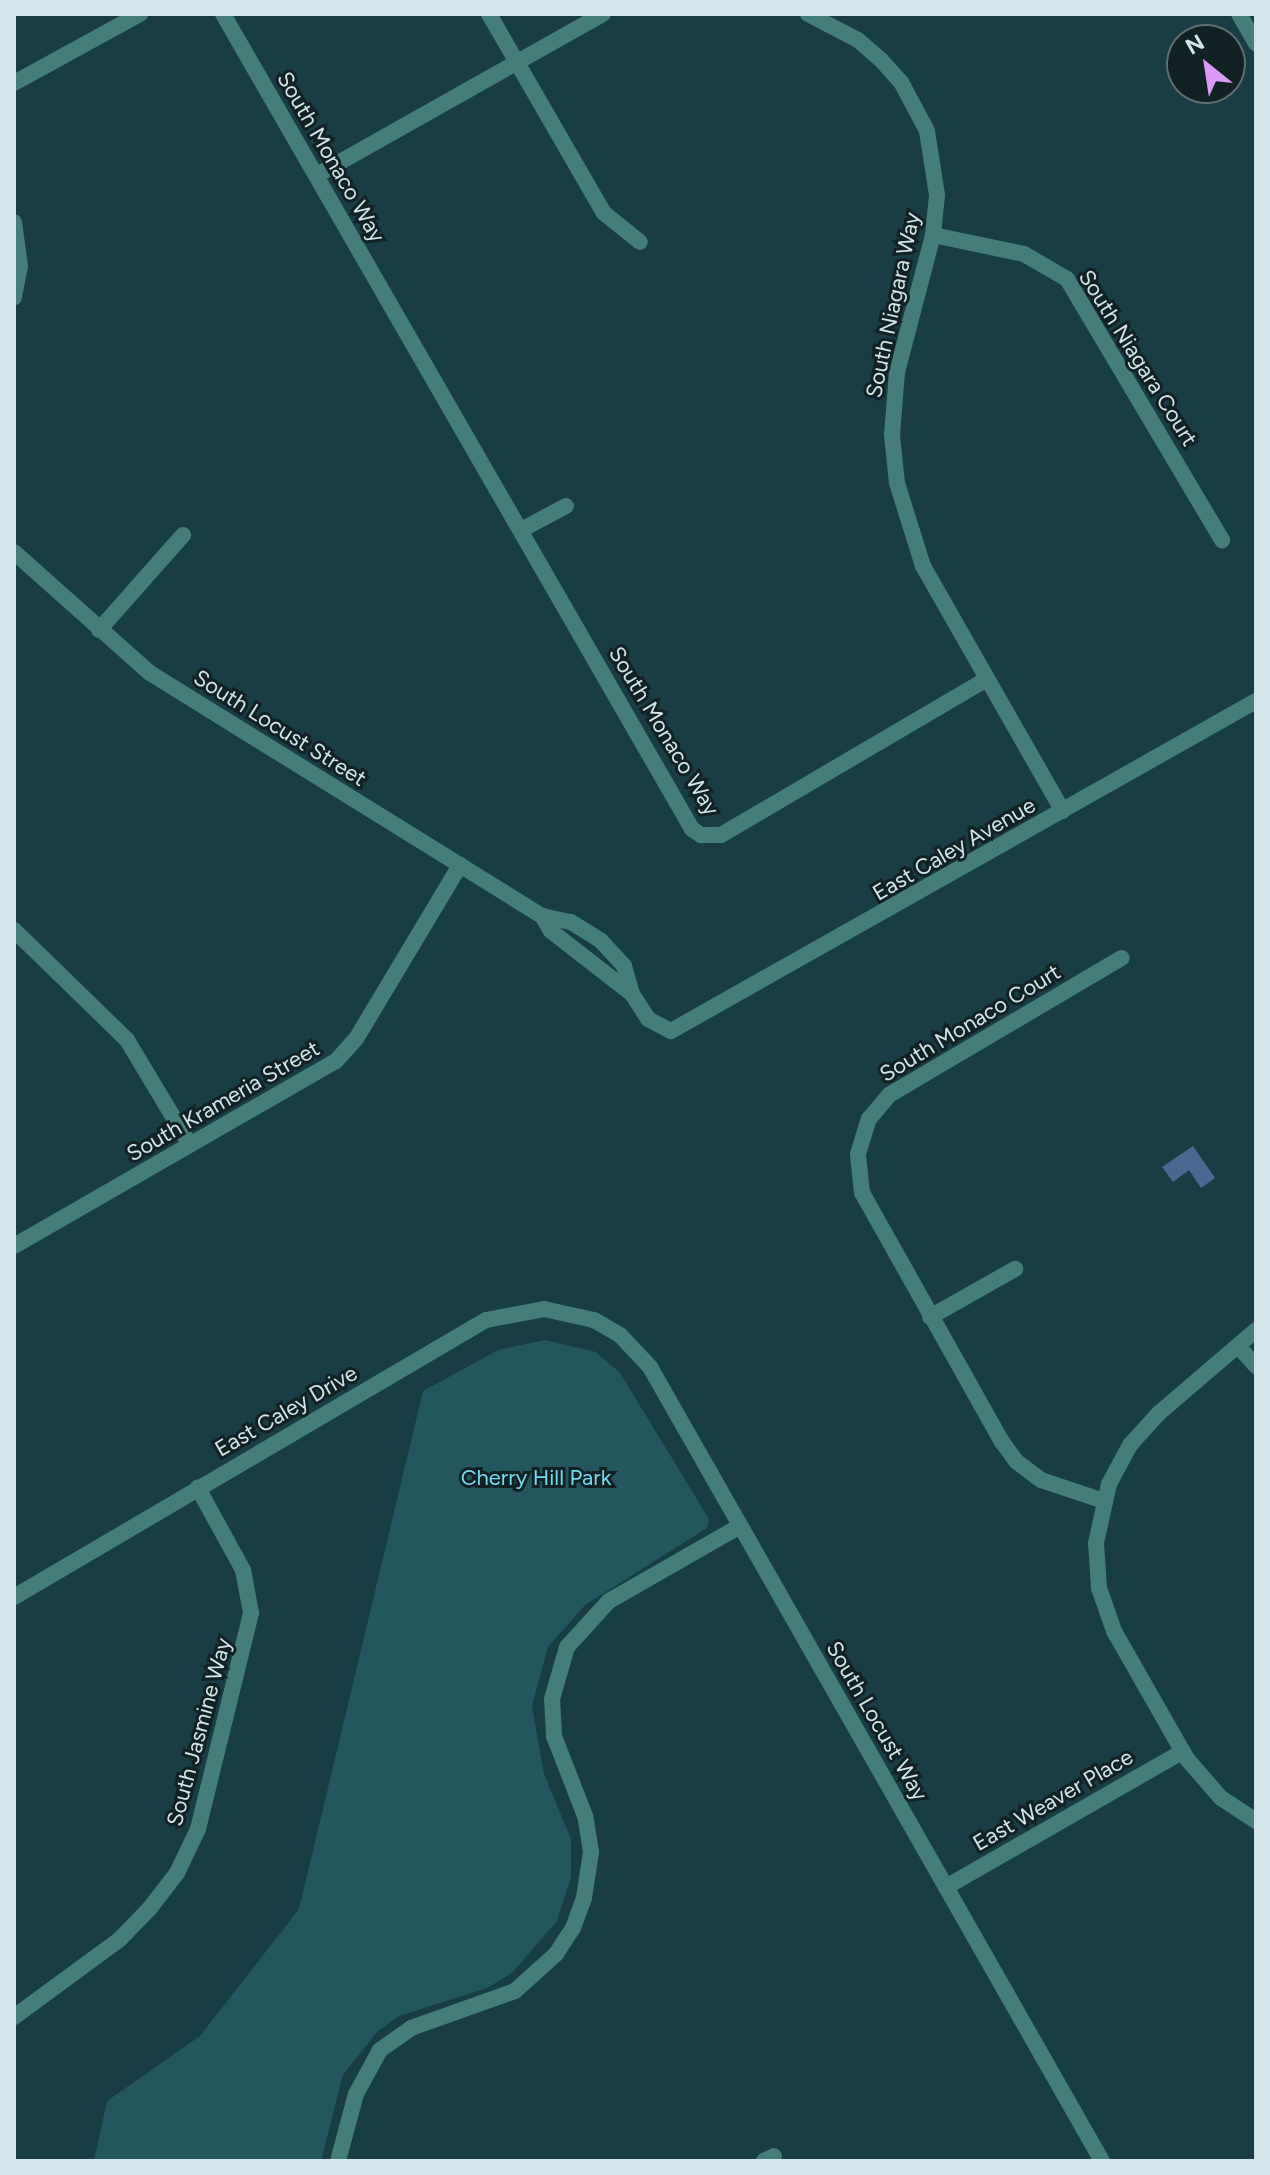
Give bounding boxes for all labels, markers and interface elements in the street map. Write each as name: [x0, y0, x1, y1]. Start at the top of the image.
north arrow: [1166, 24, 1246, 104]
text: N: [1181, 29, 1209, 60]
street label: South Monaco Way: [271, 67, 391, 247]
street label: South Niagara Way: [860, 210, 926, 400]
street label: South Niagara Court: [1073, 265, 1203, 451]
street label: South Monaco Way: [603, 642, 725, 820]
street label: South Locust Street: [189, 664, 371, 792]
street label: East Caley Avenue: [868, 792, 1040, 906]
street label: South Monaco Court: [875, 959, 1065, 1087]
street label: South Krameria Street: [122, 1035, 324, 1167]
street label: East Caley Drive: [210, 1360, 362, 1462]
park label: Cherry Hill Park: [461, 1465, 611, 1491]
street label: South Jasmine Way: [161, 1635, 237, 1829]
street label: South Locust Way: [821, 1637, 933, 1805]
street label: East Weaver Place: [968, 1743, 1138, 1857]

